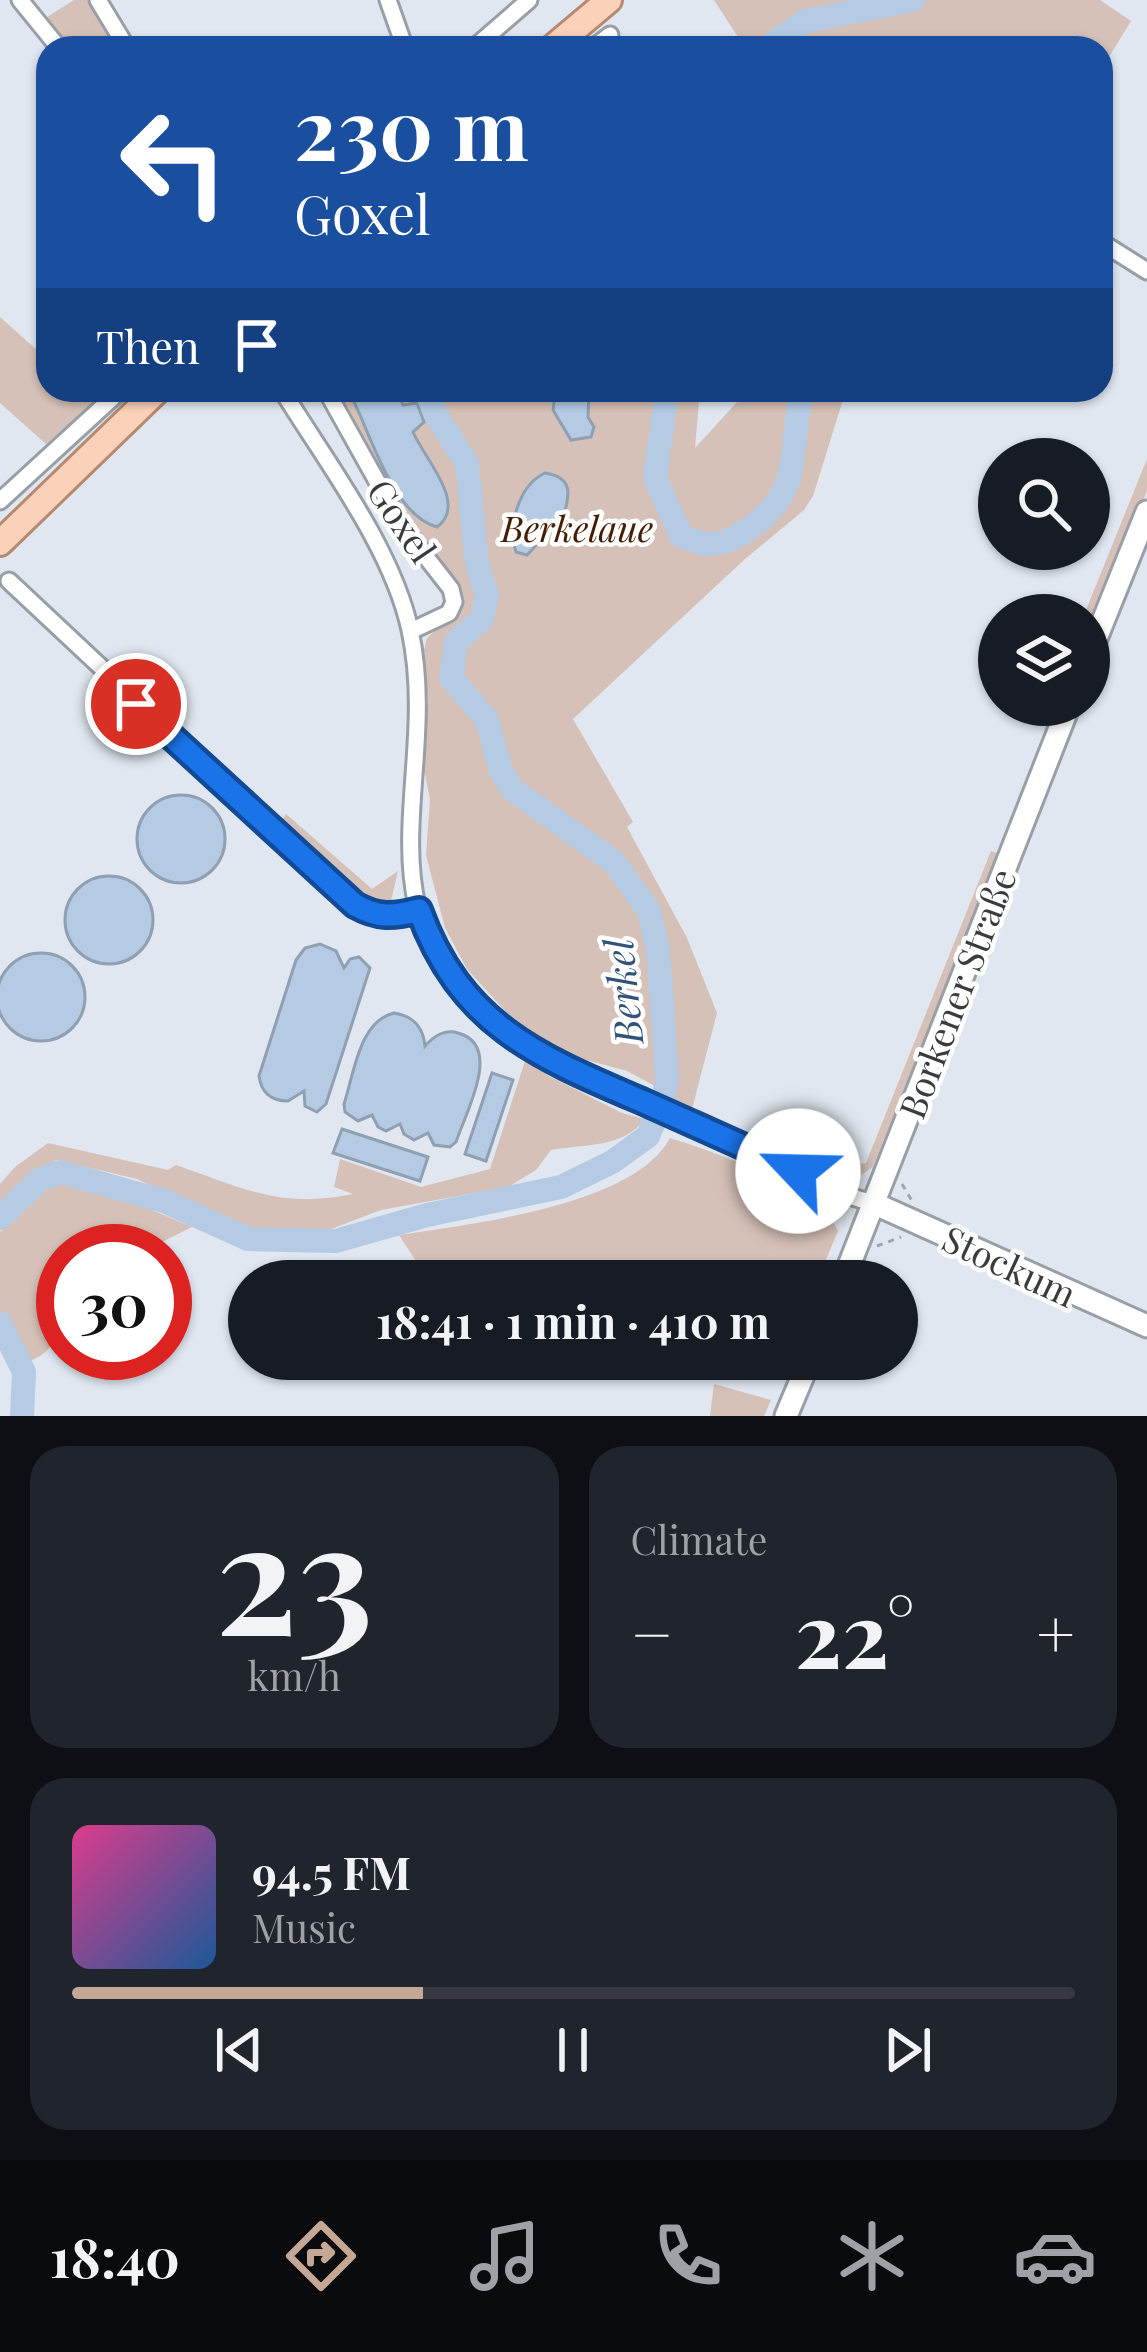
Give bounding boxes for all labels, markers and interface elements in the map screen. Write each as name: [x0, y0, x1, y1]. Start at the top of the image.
text: 230 m: [294, 70, 529, 182]
icon: left: [96, 84, 252, 240]
text: Goxel: [294, 177, 431, 249]
icon: arrive: [224, 312, 290, 378]
text: Then: [96, 315, 200, 375]
map controls: [978, 438, 1110, 726]
button: search: [978, 438, 1110, 570]
street label: Goxel: [358, 469, 448, 571]
park label: Berkelaue: [499, 503, 653, 551]
button: layers: [978, 594, 1110, 726]
pin: [85, 653, 187, 755]
icon: arrive: [103, 671, 169, 737]
street label: Borkener Straße: [886, 861, 1026, 1125]
water label: Berkel: [590, 935, 654, 1049]
position arrow: [735, 1108, 861, 1234]
street label: Stockum: [935, 1213, 1085, 1317]
speed limit sign: 30: [36, 1224, 192, 1380]
text: 18:41 · 1 min · 410 m: [376, 1290, 770, 1350]
text: 23: [215, 1467, 373, 1675]
text: Climate: [631, 1513, 768, 1565]
text: 22°: [795, 1572, 915, 1692]
text: −: [631, 1588, 673, 1676]
text: +: [1036, 1588, 1075, 1676]
text: km/h: [247, 1649, 341, 1701]
text: 94.5 FM: [252, 1841, 411, 1901]
text: Music: [252, 1901, 356, 1953]
icon: previous: [206, 2017, 272, 2083]
icon: pause: [540, 2017, 606, 2083]
icon: next: [875, 2017, 941, 2083]
icon: directions: [279, 2214, 363, 2298]
icon: music: [463, 2214, 547, 2298]
icon: phone: [646, 2214, 730, 2298]
icon: climate: [830, 2214, 914, 2298]
icon: car: [1013, 2214, 1097, 2298]
text: 18:40: [50, 2220, 180, 2292]

